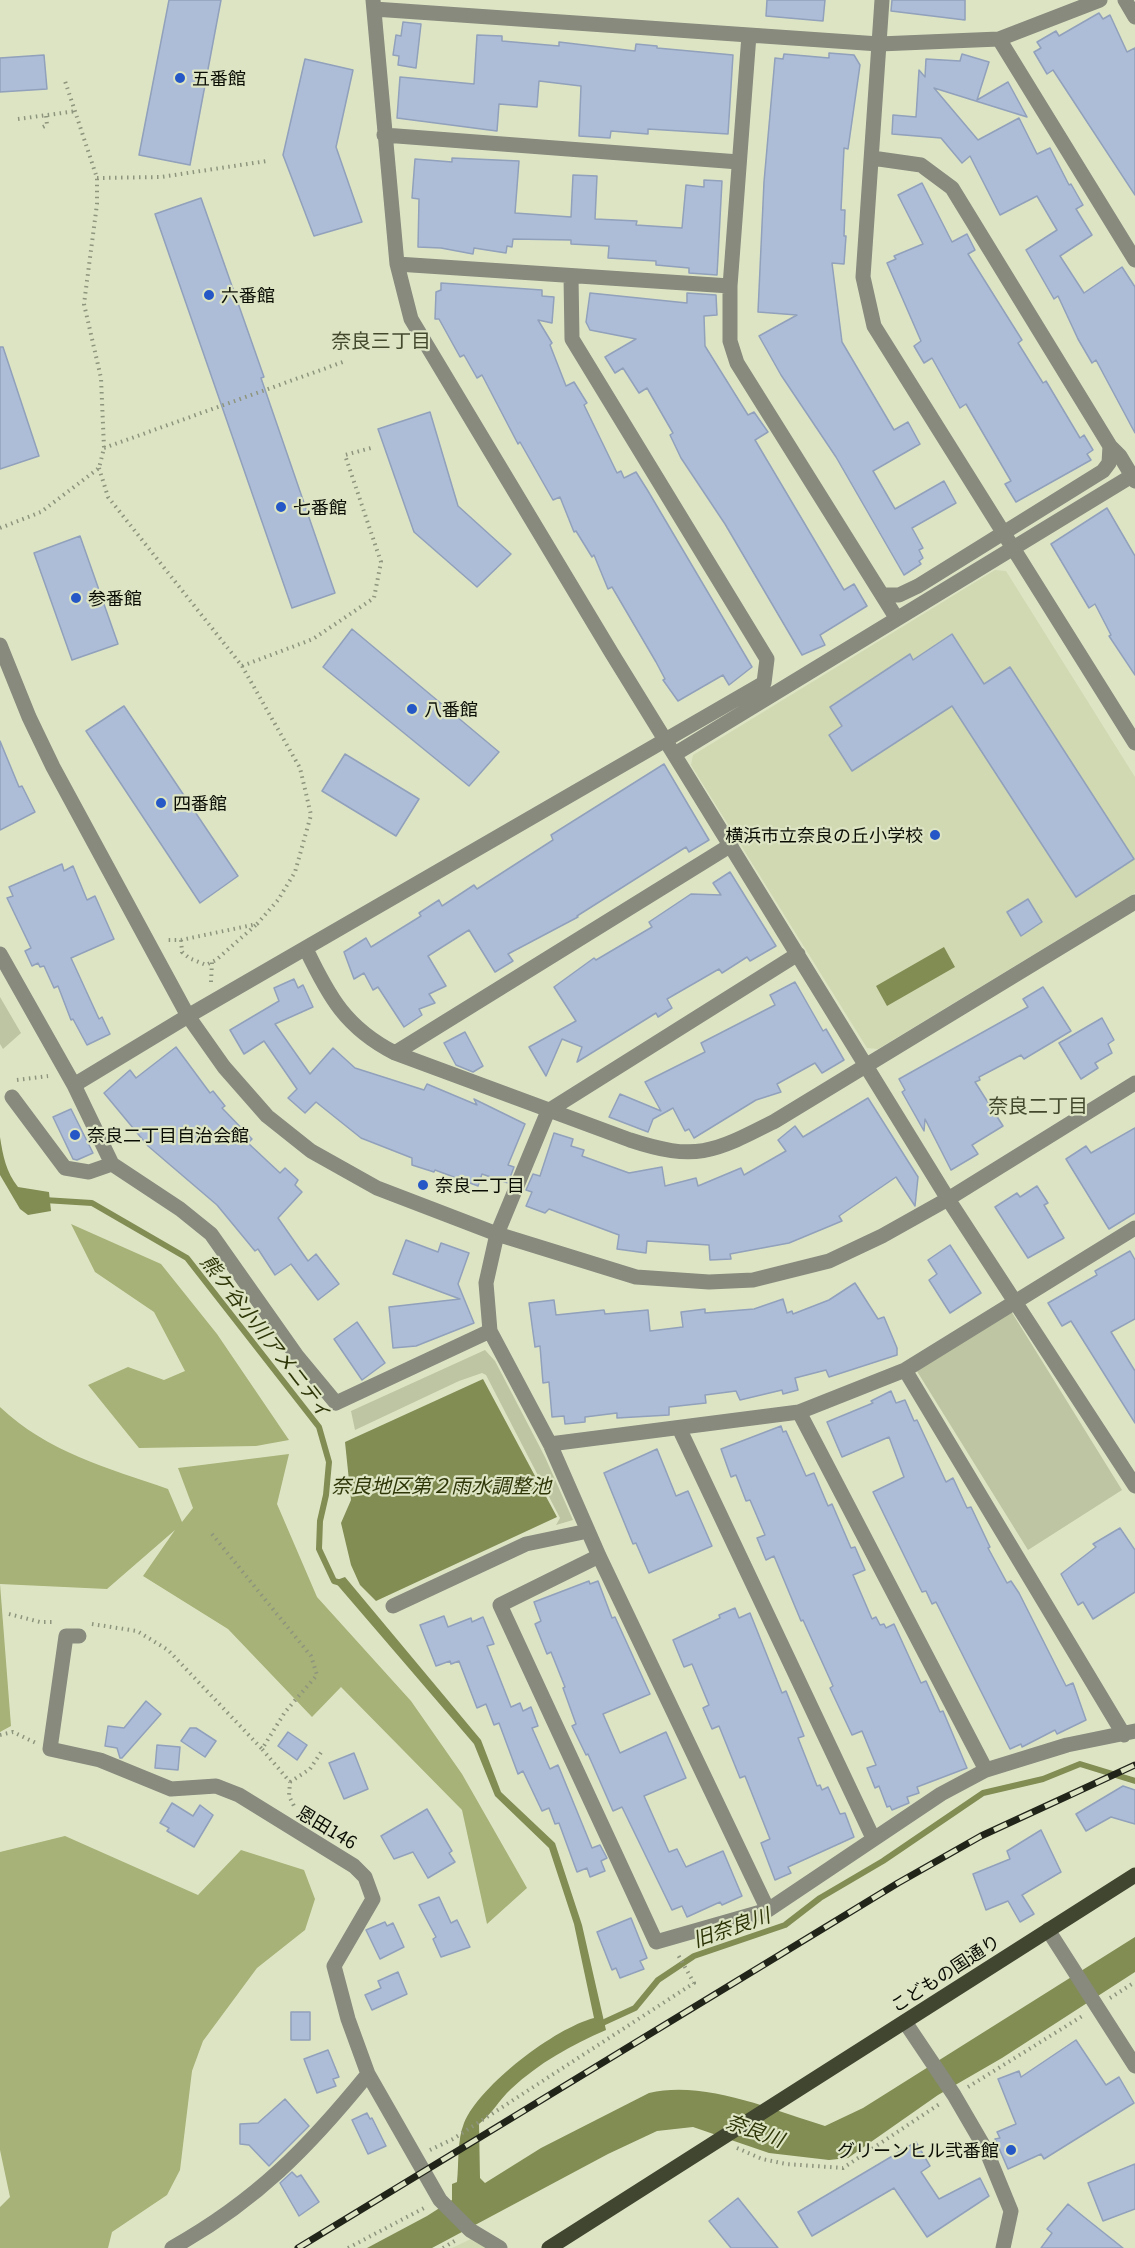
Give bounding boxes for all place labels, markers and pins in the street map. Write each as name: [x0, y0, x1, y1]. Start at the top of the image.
place label: 五番館: [192, 67, 246, 89]
marker: 五番館: [173, 71, 187, 85]
place label: 六番館: [221, 284, 275, 306]
marker: 六番館: [202, 288, 216, 302]
place label: 七番館: [293, 496, 347, 518]
marker: 七番館: [274, 500, 288, 514]
place label: 参番館: [88, 587, 142, 609]
marker: 参番館: [69, 591, 83, 605]
place label: 八番館: [424, 698, 478, 720]
marker: 八番館: [405, 702, 419, 716]
place label: 四番館: [173, 792, 227, 814]
marker: 四番館: [154, 796, 168, 810]
place label: 横浜市立奈良の丘小学校: [725, 824, 923, 846]
marker: 横浜市立奈良の丘小学校: [928, 828, 942, 842]
place label: 奈良二丁目自治会館: [87, 1124, 249, 1146]
marker: 奈良二丁目自治会館: [68, 1128, 82, 1142]
place label: 奈良二丁目: [435, 1174, 525, 1196]
marker: 奈良二丁目: [416, 1178, 430, 1192]
place label: グリーンヒル弐番館: [837, 2139, 999, 2161]
marker: グリーンヒル弐番館: [1004, 2143, 1018, 2157]

